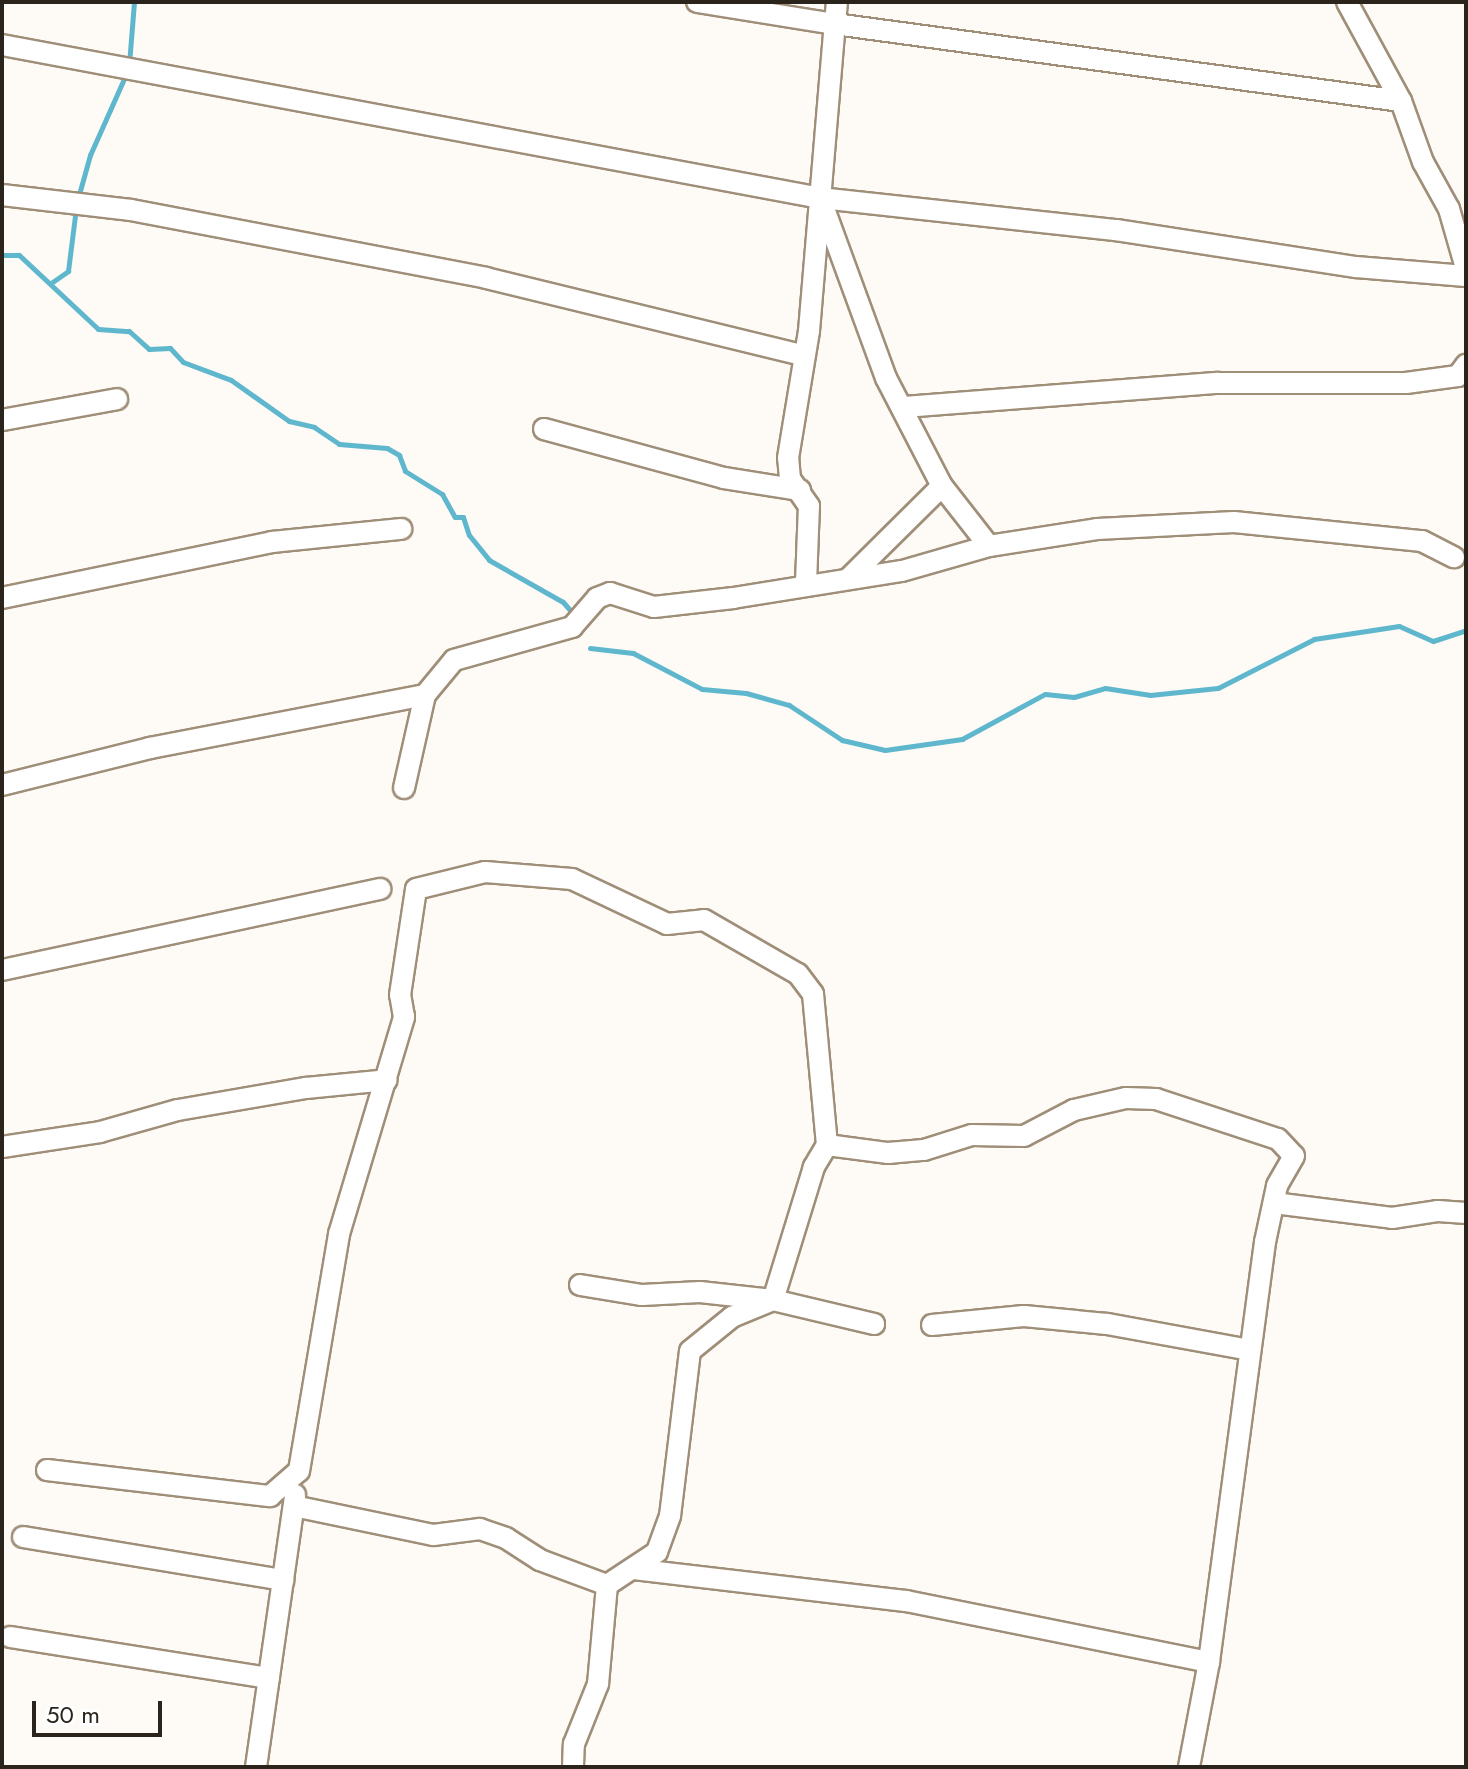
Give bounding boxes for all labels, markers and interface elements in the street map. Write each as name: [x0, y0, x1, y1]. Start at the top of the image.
scale bar: [36, 1685, 166, 1735]
text: 50 m: [46, 1697, 100, 1732]

